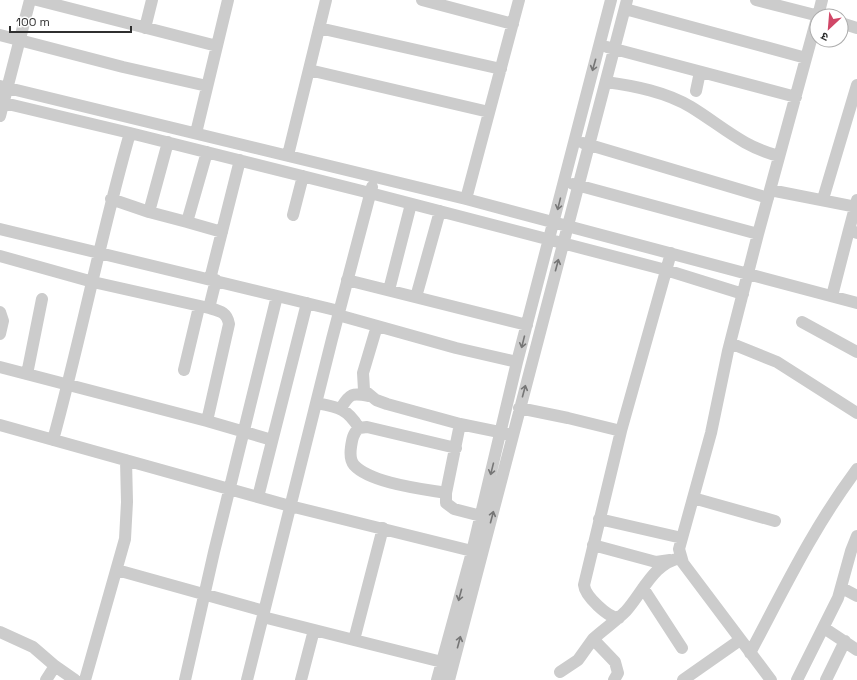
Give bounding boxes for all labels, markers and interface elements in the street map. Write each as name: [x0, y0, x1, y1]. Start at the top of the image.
scale bar: [10, 8, 131, 34]
north arrow: [809, 8, 849, 48]
text: 100 m: [16, 14, 50, 30]
text: उ: [818, 29, 831, 45]
one-way arrow: [590, 58, 598, 71]
one-way arrow: [554, 198, 562, 211]
one-way arrow: [554, 259, 562, 272]
one-way arrow: [518, 336, 526, 349]
one-way arrow: [521, 384, 528, 397]
one-way arrow: [488, 462, 496, 475]
one-way arrow: [488, 510, 496, 523]
one-way arrow: [456, 588, 463, 601]
one-way arrow: [455, 636, 463, 649]

